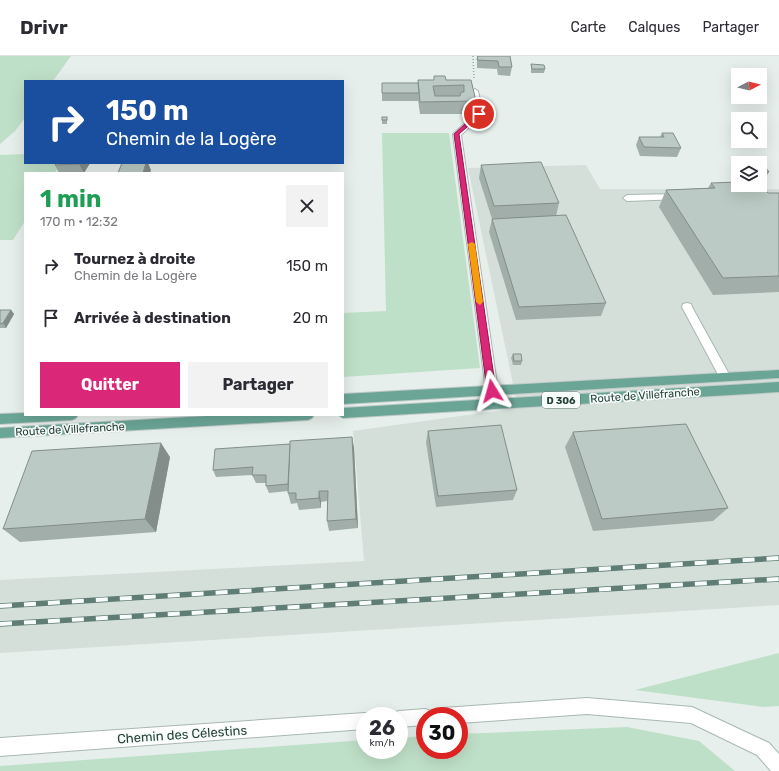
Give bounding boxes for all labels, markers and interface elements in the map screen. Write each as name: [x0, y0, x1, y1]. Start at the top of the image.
text: Drivr: [20, 16, 68, 39]
text: Carte: [570, 19, 606, 36]
text: Calques: [628, 19, 680, 36]
text: Partager: [702, 19, 759, 36]
north arrow: [731, 68, 767, 104]
map controls: [731, 68, 767, 192]
text: 150 m: [106, 94, 189, 127]
icon: right: [40, 96, 92, 148]
pin: [462, 97, 496, 131]
icon: arrive: [468, 103, 490, 125]
button: search: [731, 112, 767, 148]
text: Chemin de la Logère: [106, 128, 276, 150]
button: layers: [731, 156, 767, 192]
text: 1 min: [40, 185, 101, 213]
button: close: [286, 185, 328, 227]
text: 170 m · 12:32: [40, 214, 118, 229]
text: Tournez à droite: [74, 250, 195, 268]
icon: right: [40, 255, 62, 277]
text: 150 m: [286, 257, 328, 275]
text: Chemin de la Logère: [74, 268, 197, 283]
icon: arrive: [40, 307, 62, 329]
text: Arrivée à destination: [74, 309, 231, 327]
text: 20 m: [293, 309, 328, 327]
button: Quitter: [40, 362, 180, 408]
button: Partager: [188, 362, 328, 408]
position arrow: [471, 370, 513, 412]
street label: Route de Villefranche: [590, 385, 700, 406]
road number: D 306: [542, 392, 580, 408]
street label: Route de Villefranche: [15, 420, 125, 439]
speed limit sign: 30: [416, 707, 468, 759]
text: 26: [369, 716, 395, 740]
street label: Chemin des Célestins: [117, 722, 248, 747]
text: km/h: [370, 737, 394, 749]

